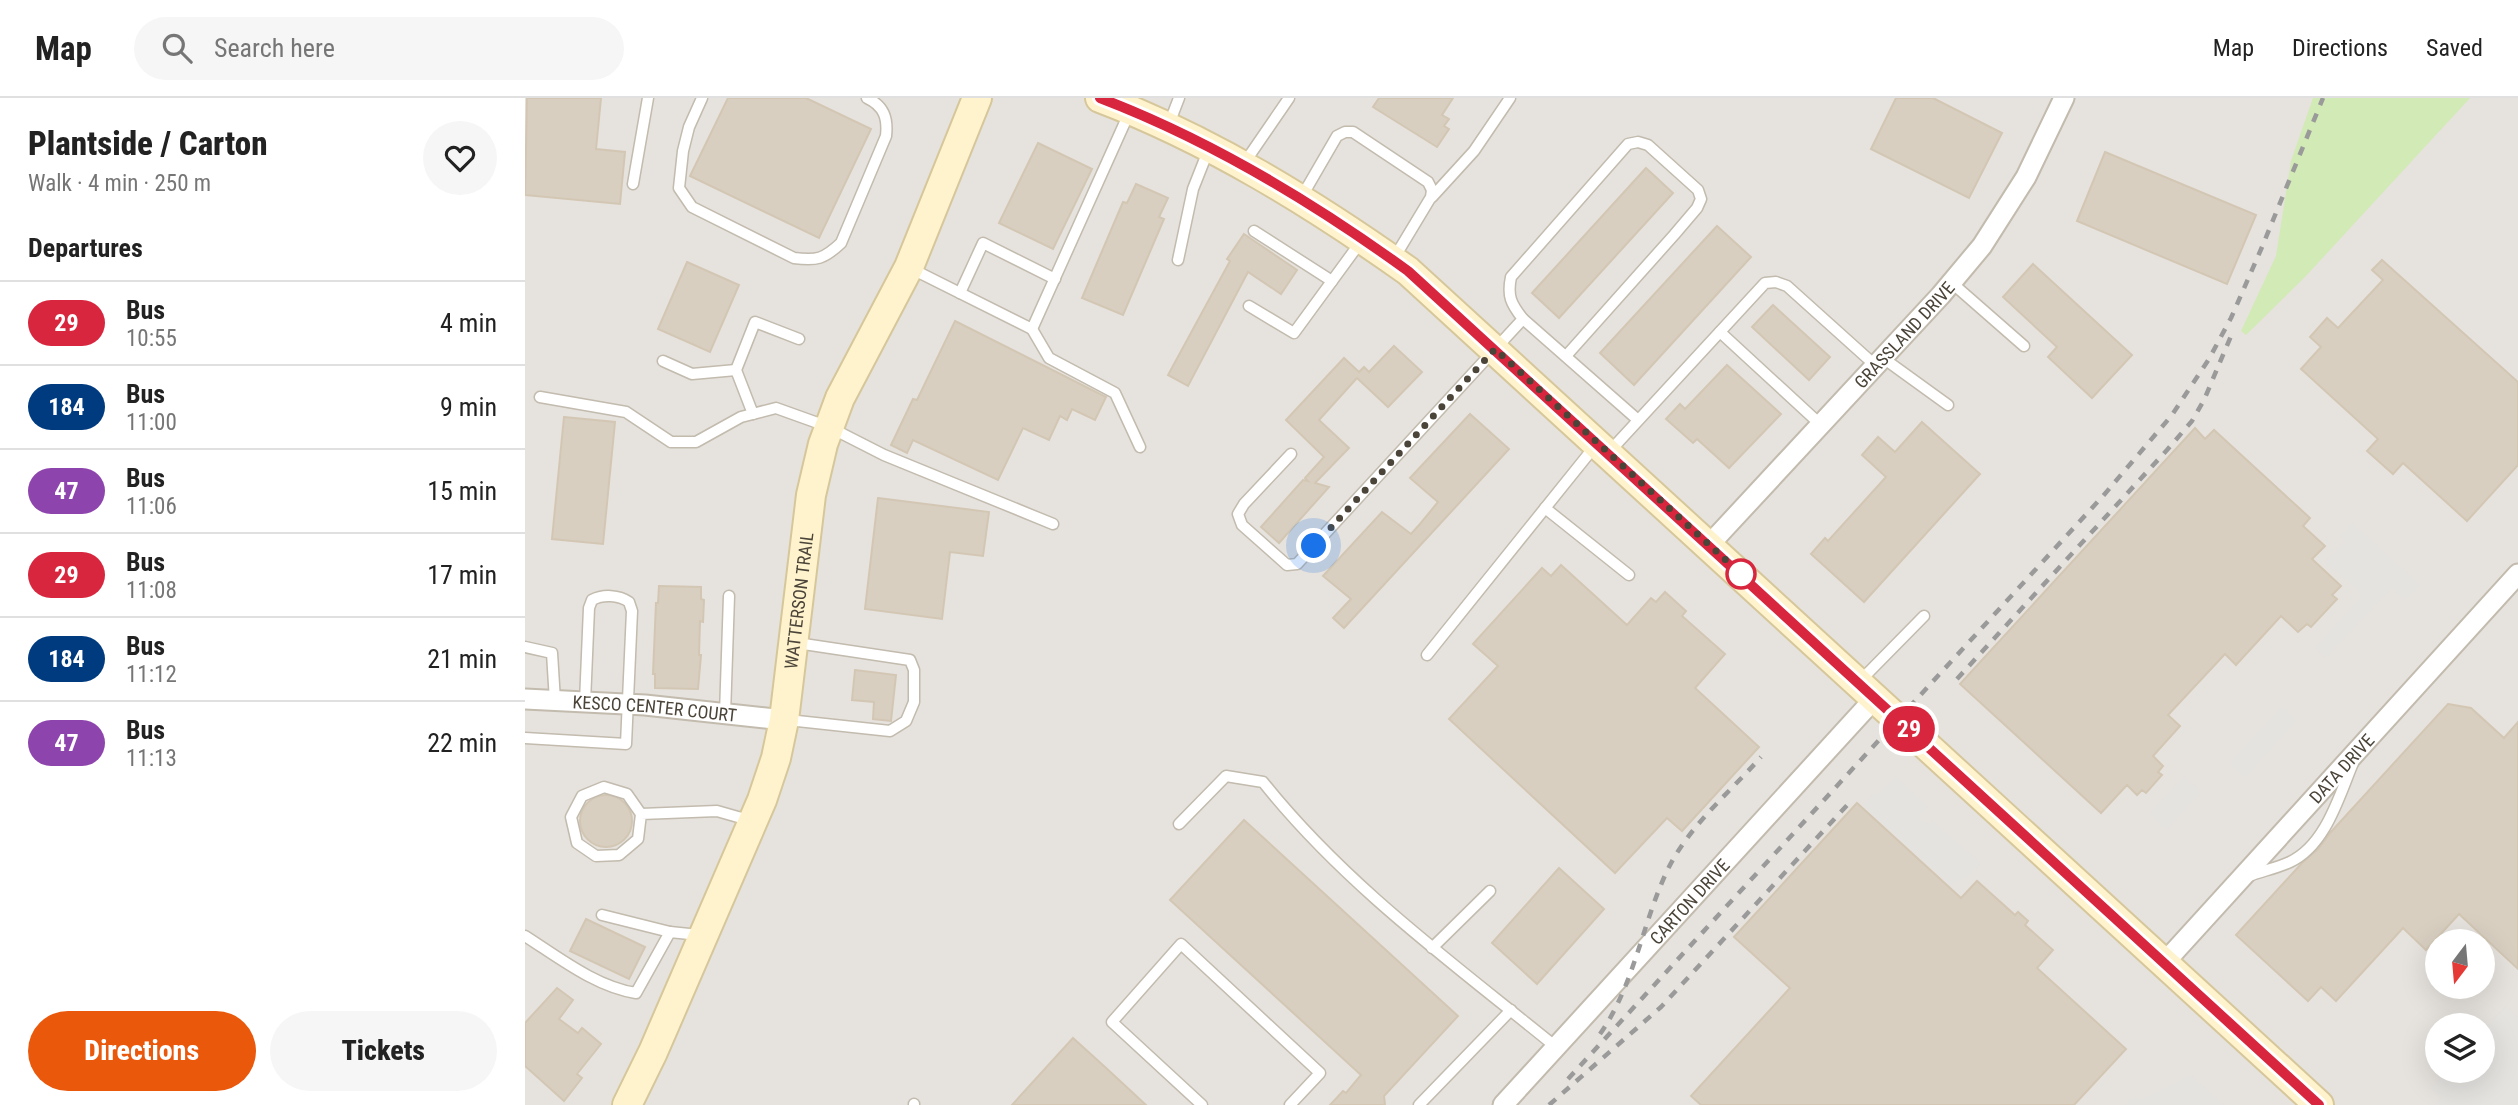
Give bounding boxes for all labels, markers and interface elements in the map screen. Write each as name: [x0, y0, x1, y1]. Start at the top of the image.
search box: [134, 17, 624, 80]
text: Map: [35, 29, 92, 68]
icon: search: [158, 29, 196, 67]
text: Search here: [214, 33, 335, 63]
text: Map: [2213, 34, 2254, 62]
text: Directions: [2292, 34, 2388, 62]
text: Saved: [2426, 34, 2483, 62]
button: heart: [423, 121, 497, 195]
text: Plantside / Carton: [28, 124, 267, 163]
text: Walk · 4 min · 250 m: [28, 170, 211, 197]
text: Departures: [28, 233, 143, 263]
street label: GRASSLAND DRIVE: [1850, 277, 1958, 392]
text: Bus: [126, 295, 165, 325]
text: 4 min: [440, 308, 497, 338]
text: 29: [54, 309, 79, 337]
text: 10:55: [126, 325, 177, 352]
text: Bus: [126, 379, 165, 409]
text: 9 min: [440, 392, 497, 422]
text: 184: [48, 393, 85, 421]
text: 11:00: [126, 409, 177, 436]
text: Bus: [126, 463, 165, 493]
text: 15 min: [427, 476, 497, 506]
text: 47: [54, 477, 79, 505]
text: 11:06: [126, 493, 177, 520]
your location: [1296, 528, 1331, 563]
street label: WATTERSON TRAIL: [780, 531, 817, 670]
text: Bus: [126, 547, 165, 577]
unlabelled marker: [1726, 559, 1756, 589]
text: 17 min: [427, 560, 497, 590]
text: 29: [54, 561, 79, 589]
text: 11:08: [126, 577, 177, 604]
text: Bus: [126, 631, 165, 661]
text: 21 min: [427, 644, 497, 674]
text: 184: [48, 645, 85, 673]
text: 11:12: [126, 661, 177, 688]
street label: KESCO CENTER COURT: [572, 691, 738, 725]
line badge: 29: [1877, 706, 1941, 752]
text: Bus: [126, 715, 165, 745]
text: 29: [1897, 715, 1921, 743]
text: 22 min: [427, 728, 497, 758]
text: 47: [54, 729, 79, 757]
street label: DATA DRIVE: [2305, 729, 2378, 807]
text: 11:13: [126, 745, 177, 772]
street label: CARTON DRIVE: [1645, 854, 1733, 948]
north arrow: [2425, 929, 2495, 999]
map controls: [2425, 929, 2495, 1083]
button: Directions: [28, 1011, 256, 1091]
button: Tickets: [270, 1011, 497, 1091]
button: layers: [2425, 1013, 2495, 1083]

